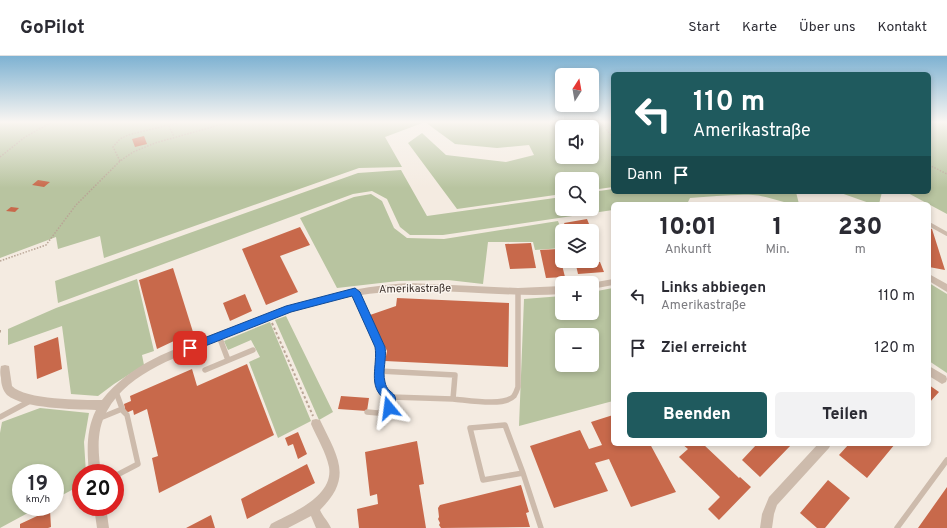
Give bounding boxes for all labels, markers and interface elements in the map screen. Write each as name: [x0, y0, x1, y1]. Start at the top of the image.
text: GoPilot: [20, 16, 85, 40]
text: Start: [688, 19, 720, 36]
text: Karte: [742, 19, 777, 36]
text: Über uns: [799, 19, 856, 36]
text: Kontakt: [878, 19, 927, 36]
north arrow: [555, 68, 599, 112]
map controls: [555, 68, 599, 372]
text: 110 m: [693, 85, 765, 121]
icon: left: [627, 88, 679, 140]
button: sound: [555, 120, 599, 164]
text: Amerikastraße: [693, 120, 811, 143]
icon: arrive: [670, 164, 692, 186]
text: Dann: [627, 166, 662, 185]
button: search: [555, 172, 599, 216]
text: 10:01: [659, 213, 717, 243]
text: 1: [773, 213, 782, 243]
text: 230: [838, 213, 882, 243]
button: layers: [555, 224, 599, 268]
text: Ankunft: [665, 242, 712, 258]
text: Min.: [765, 242, 789, 258]
text: m: [855, 242, 866, 258]
button: +: [555, 276, 599, 320]
text: Links abbiegen: [661, 279, 766, 298]
street label: Amerikastraße: [379, 281, 451, 297]
icon: left: [627, 285, 649, 307]
text: 110 m: [878, 287, 915, 306]
text: Amerikastraße: [661, 298, 746, 314]
button: −: [555, 328, 599, 372]
pin: [173, 331, 207, 365]
icon: arrive: [179, 337, 201, 359]
icon: arrive: [627, 337, 649, 359]
text: Ziel erreicht: [661, 339, 747, 358]
text: 120 m: [874, 339, 915, 358]
position arrow: [368, 387, 410, 429]
button: Beenden: [627, 392, 767, 438]
button: Teilen: [775, 392, 915, 438]
speed limit sign: 20: [72, 464, 124, 516]
text: 19: [28, 472, 48, 498]
text: km/h: [26, 493, 50, 506]

